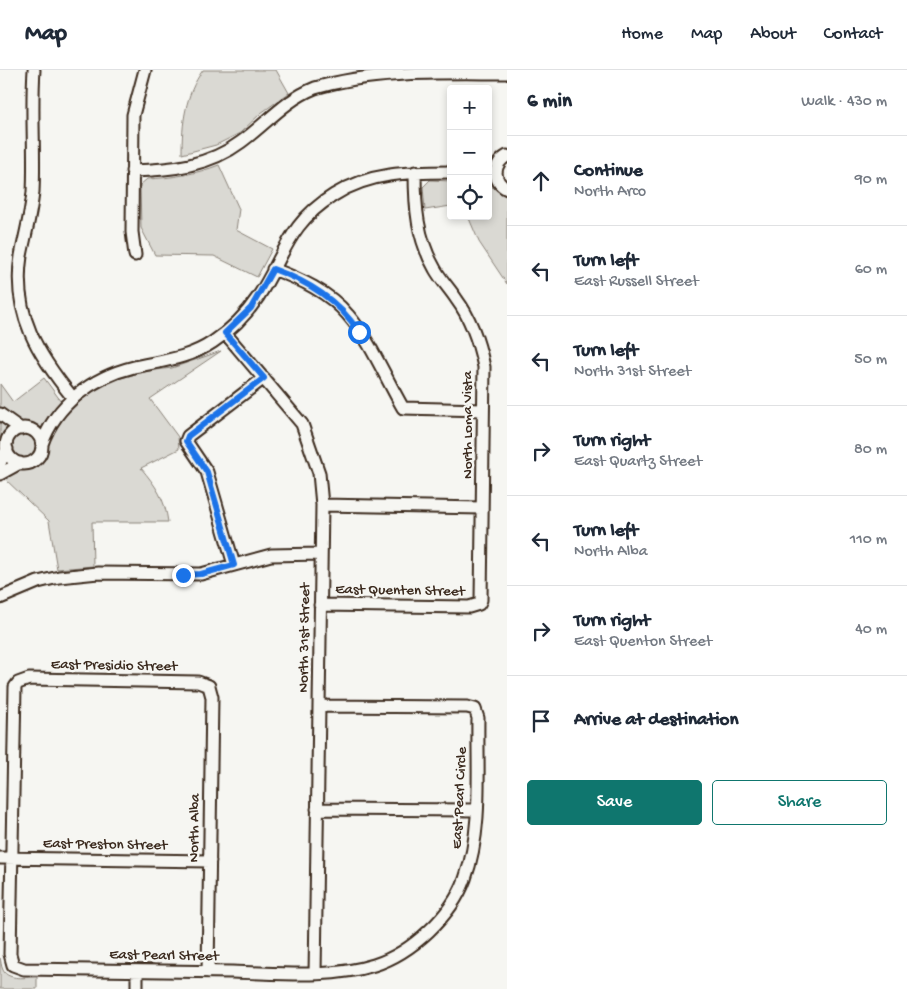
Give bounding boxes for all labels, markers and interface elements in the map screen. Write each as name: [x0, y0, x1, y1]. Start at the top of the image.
text: Map: [25, 20, 67, 49]
text: Home: [621, 24, 663, 45]
text: Map: [691, 24, 722, 45]
text: About: [750, 24, 796, 45]
text: Contact: [824, 24, 882, 45]
map controls: [447, 85, 492, 220]
button: +: [447, 85, 492, 130]
text: 6 min: [527, 90, 572, 115]
text: Walk · 430 m: [801, 93, 887, 112]
button: −: [447, 130, 492, 175]
text: Continue: [574, 160, 643, 183]
icon: ahead: [527, 167, 555, 195]
text: 90 m: [855, 171, 887, 190]
button: locate: [447, 175, 492, 220]
text: North Arco: [574, 183, 646, 202]
text: Turn left: [574, 250, 638, 273]
icon: left: [527, 257, 555, 285]
text: 60 m: [855, 261, 887, 280]
text: East Russell Street: [574, 273, 699, 292]
route start: [348, 321, 371, 344]
text: Turn left: [574, 340, 638, 363]
icon: left: [527, 347, 555, 375]
text: 50 m: [854, 351, 887, 370]
text: North 31st Street: [574, 363, 691, 382]
street label: North Loma Vista: [459, 370, 477, 479]
text: Turn right: [574, 430, 650, 453]
icon: right: [527, 437, 555, 465]
text: 80 m: [854, 441, 887, 460]
text: East Quartz Street: [574, 453, 702, 472]
text: Turn left: [574, 520, 638, 543]
icon: left: [527, 527, 555, 555]
text: 110 m: [850, 531, 887, 550]
text: North Alba: [574, 543, 648, 562]
route end: [172, 564, 195, 587]
street label: North 31st Street: [295, 581, 315, 693]
street label: East Quenten Street: [335, 581, 467, 601]
text: Turn right: [574, 610, 650, 633]
icon: right: [527, 617, 555, 645]
text: 40 m: [855, 621, 887, 640]
text: East Quenton Street: [574, 633, 712, 652]
street label: East Presidio Street: [51, 656, 179, 676]
icon: arrive: [527, 707, 555, 735]
text: Arrive at destination: [574, 709, 738, 732]
street label: East Pearl Circle: [448, 746, 472, 850]
button: Save: [527, 780, 702, 825]
button: Share: [712, 780, 887, 825]
street label: North Alba: [185, 793, 205, 863]
street label: East Preston Street: [43, 835, 169, 855]
street label: East Pearl Street: [109, 946, 221, 966]

